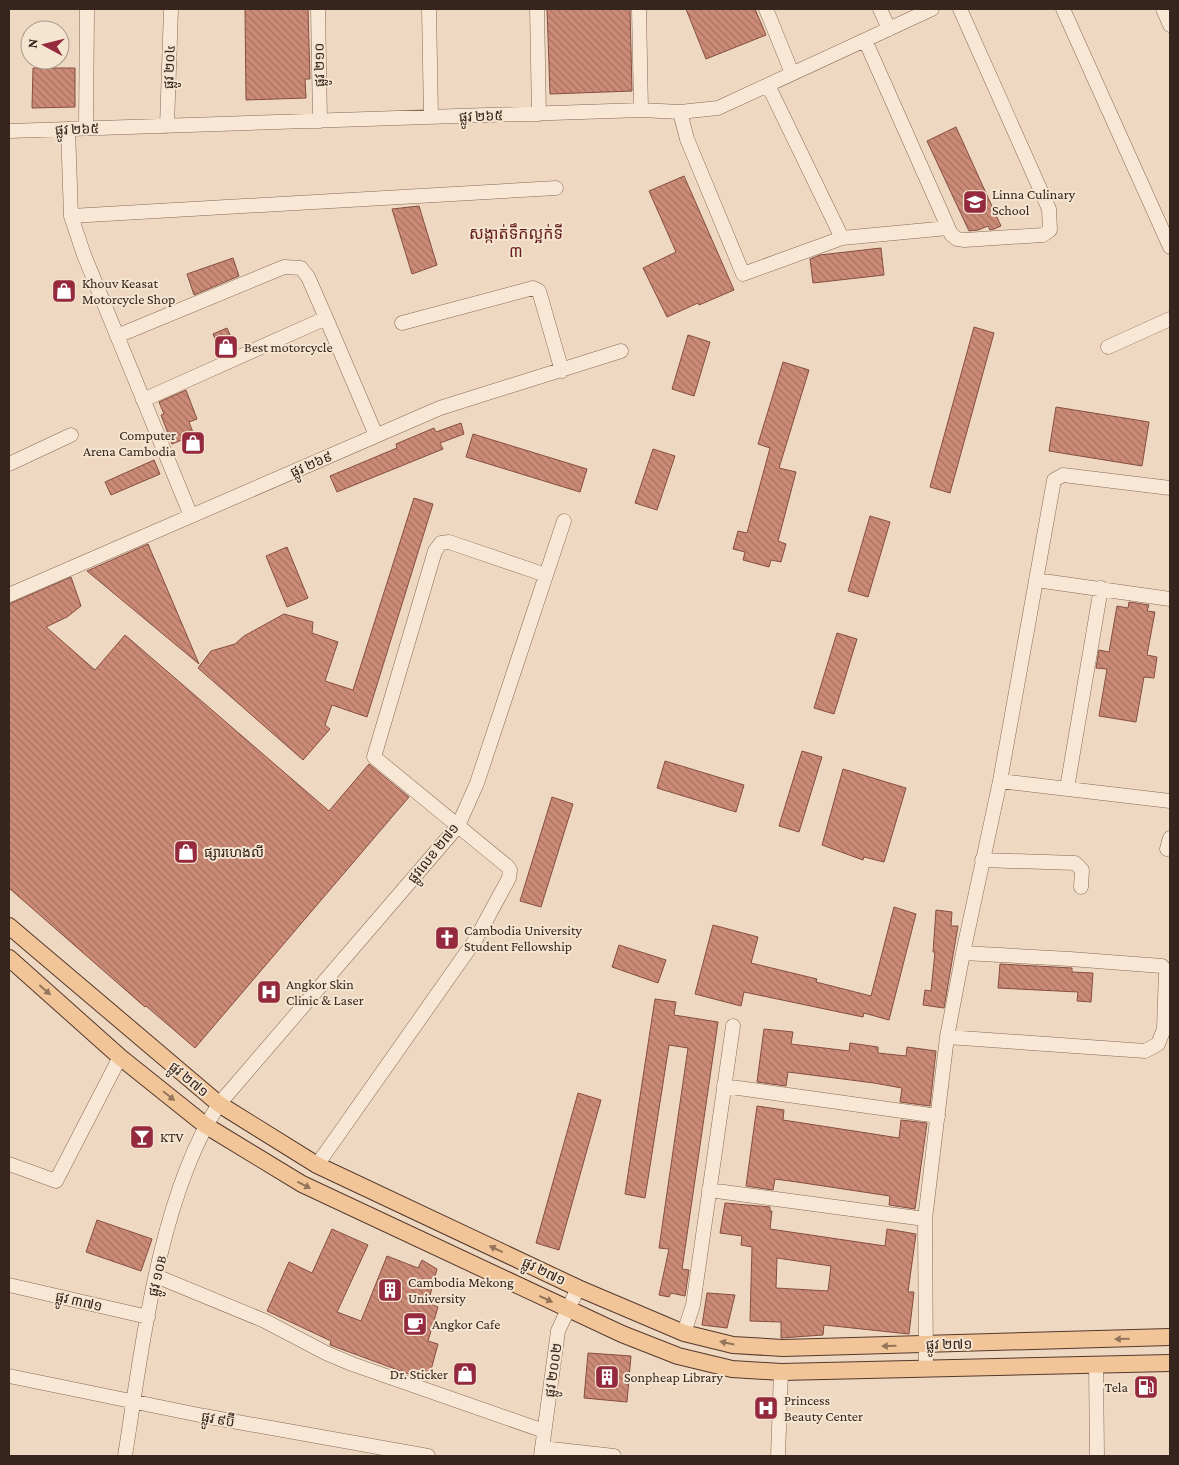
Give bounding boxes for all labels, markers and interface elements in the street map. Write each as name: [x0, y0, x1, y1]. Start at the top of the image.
north arrow: [20, 20, 70, 70]
text: N: [24, 37, 41, 49]
street label: ផ្លូវ ២១០: [311, 43, 332, 87]
street label: ផ្លូវ ២០៤: [160, 45, 182, 90]
street label: ផ្លូវ ២៦៥: [459, 107, 504, 129]
street label: ផ្លូវ ២៦៥: [55, 120, 100, 142]
place label: Linna Culinary School: [992, 186, 1076, 218]
school or university icon: Linna Culinary School: [962, 189, 988, 215]
district label: សង្កាត់ទឹកល្អក់ទី ៣: [469, 223, 563, 260]
place label: Khouv Keasat Motorcycle Shop: [82, 275, 175, 307]
shop icon: Khouv Keasat Motorcycle Shop: [51, 278, 77, 304]
shop icon: Best motorcycle: [213, 334, 239, 360]
place label: Best motorcycle: [244, 339, 333, 355]
place label: Computer Arena Cambodia: [83, 427, 177, 459]
shop icon: Computer Arena Cambodia: [180, 430, 206, 456]
street label: ផ្លូវ ២៦៩: [287, 448, 336, 484]
street label: ផ្លូវលេខ ២៧១: [404, 820, 465, 889]
shop icon: ផ្សារហេងលី: [173, 839, 199, 865]
place label: ផ្សារហេងលី: [204, 844, 264, 861]
place label: Cambodia University Student Fellowship: [464, 922, 583, 954]
church icon: Cambodia University Student Fellowship: [434, 925, 460, 951]
place label: Angkor Skin Clinic & Laser: [286, 976, 364, 1008]
hospital icon: Angkor Skin Clinic & Laser: [256, 979, 282, 1005]
one-way arrow: [39, 985, 52, 996]
street label: ផ្លូវ ២៧១: [163, 1058, 212, 1103]
one-way arrow: [162, 1091, 175, 1102]
bar icon: KTV: [129, 1124, 155, 1150]
place label: KTV: [160, 1129, 184, 1145]
one-way arrow: [297, 1181, 311, 1189]
one-way arrow: [489, 1244, 503, 1252]
street label: ផ្លូវ ១០B: [145, 1254, 174, 1299]
street label: ផ្លូវ ២៧១: [518, 1254, 568, 1292]
place label: Cambodia Mekong University: [408, 1274, 514, 1306]
building icon: Cambodia Mekong University: [377, 1277, 403, 1303]
street label: ផ្លូវ ៣៧១: [53, 1288, 104, 1318]
one-way arrow: [539, 1295, 553, 1303]
cafe icon: Angkor Cafe: [402, 1311, 428, 1337]
place label: Angkor Cafe: [432, 1316, 500, 1332]
street label: ផ្លូវ ២៧១: [926, 1336, 972, 1357]
one-way arrow: [1113, 1336, 1129, 1344]
one-way arrow: [719, 1339, 735, 1347]
street label: ផ្លូវ ២០០២: [541, 1342, 569, 1399]
one-way arrow: [881, 1342, 897, 1350]
shop icon: Dr. Sticker: [452, 1361, 478, 1387]
building icon: Sonpheap Library: [594, 1364, 620, 1390]
place label: Dr. Sticker: [390, 1366, 448, 1382]
place label: Sonpheap Library: [624, 1369, 724, 1385]
fuel station icon: Tela: [1133, 1374, 1159, 1400]
place label: Tela: [1105, 1379, 1129, 1395]
place label: Princess Beauty Center: [784, 1392, 863, 1424]
hospital icon: Princess Beauty Center: [753, 1395, 779, 1421]
street label: ផ្លូវ ៩ប៊ី: [199, 1406, 236, 1434]

